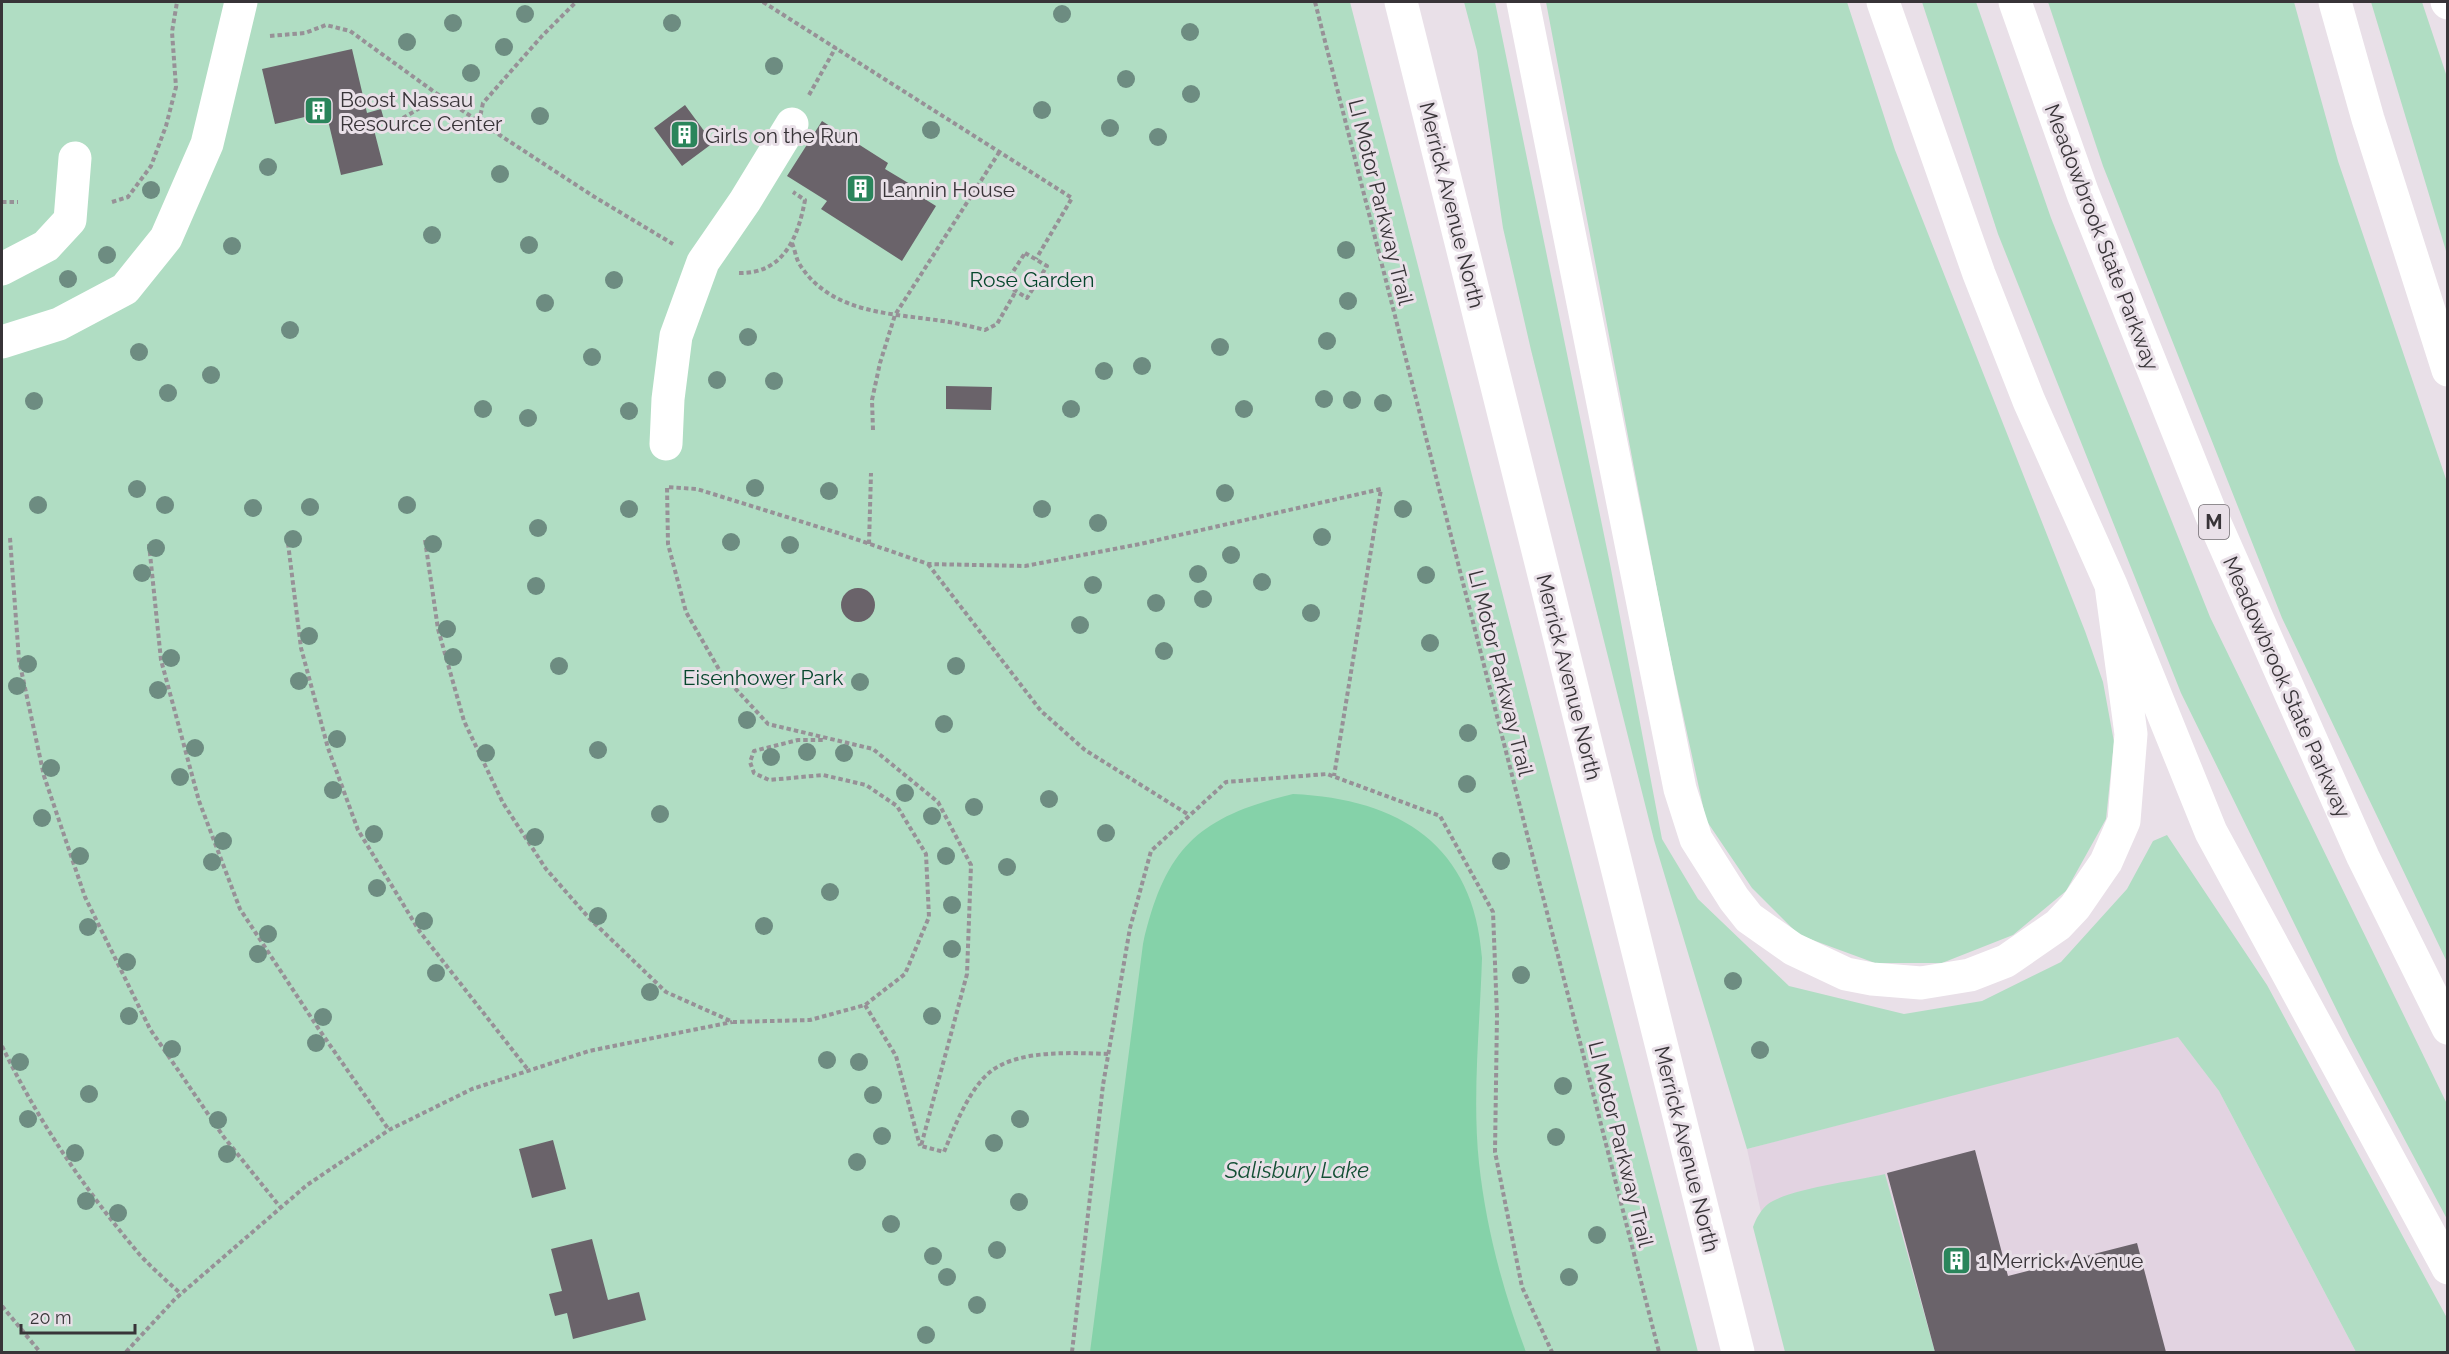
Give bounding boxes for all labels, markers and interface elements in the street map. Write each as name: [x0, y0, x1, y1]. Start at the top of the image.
place label: Boost Nassau Resource Center: [340, 87, 503, 136]
building icon: Boost Nassau Resource Center: [303, 95, 335, 127]
street label: LI Motor Parkway Trail: [1343, 96, 1419, 308]
street label: Merrick Avenue North: [1414, 99, 1490, 311]
street label: Meadowbrook State Parkway: [2040, 100, 2164, 374]
building icon: Girls on the Run: [668, 119, 700, 151]
place label: Girls on the Run: [705, 123, 859, 148]
building icon: Lannin House: [845, 173, 877, 205]
place label: Lannin House: [882, 177, 1015, 202]
park label: Rose Garden: [970, 267, 1094, 292]
road number: M: [2199, 505, 2229, 539]
street label: Meadowbrook State Parkway: [2218, 552, 2356, 822]
street label: LI Motor Parkway Trail: [1463, 567, 1539, 779]
street label: Merrick Avenue North: [1531, 571, 1607, 783]
park label: Eisenhower Park: [683, 665, 843, 690]
street label: LI Motor Parkway Trail: [1583, 1038, 1659, 1250]
street label: Merrick Avenue North: [1649, 1043, 1725, 1255]
water label: Salisbury Lake: [1224, 1157, 1369, 1183]
building icon: 1 Merrick Avenue: [1941, 1244, 1973, 1276]
place label: 1 Merrick Avenue: [1978, 1248, 2143, 1273]
scale bar: [21, 1297, 135, 1335]
text: 20 m: [30, 1307, 72, 1328]

